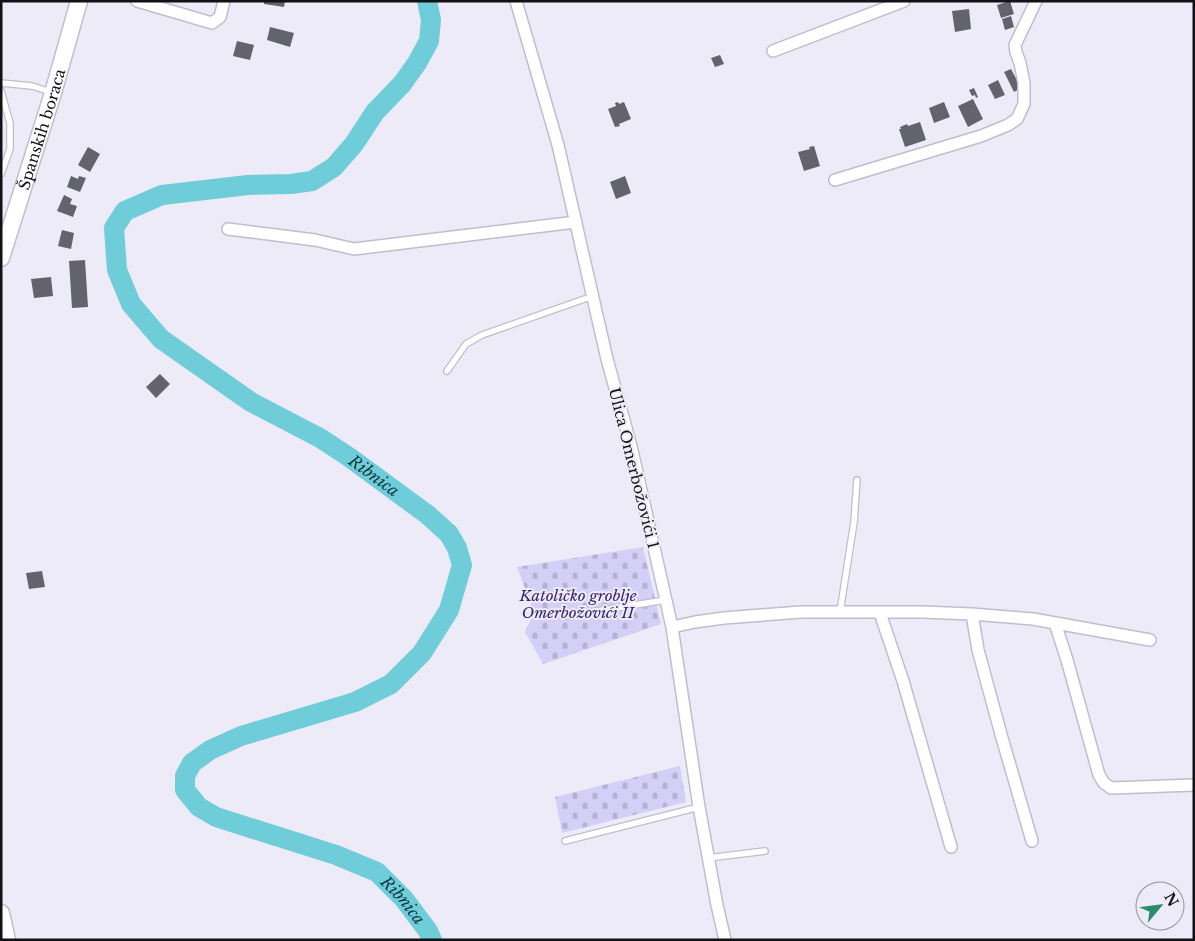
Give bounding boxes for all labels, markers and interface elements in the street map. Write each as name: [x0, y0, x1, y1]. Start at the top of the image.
street label: Španskih boraca: [14, 66, 69, 192]
street label: Ulica Omerbožovići 1: [605, 386, 663, 550]
water label: Ribnica: [344, 450, 403, 501]
park label: Katoličko groblje Omerbožovići II: [518, 586, 637, 622]
water label: Ribnica: [376, 871, 429, 928]
north arrow: [1135, 881, 1185, 931]
text: N: [1160, 890, 1182, 910]

